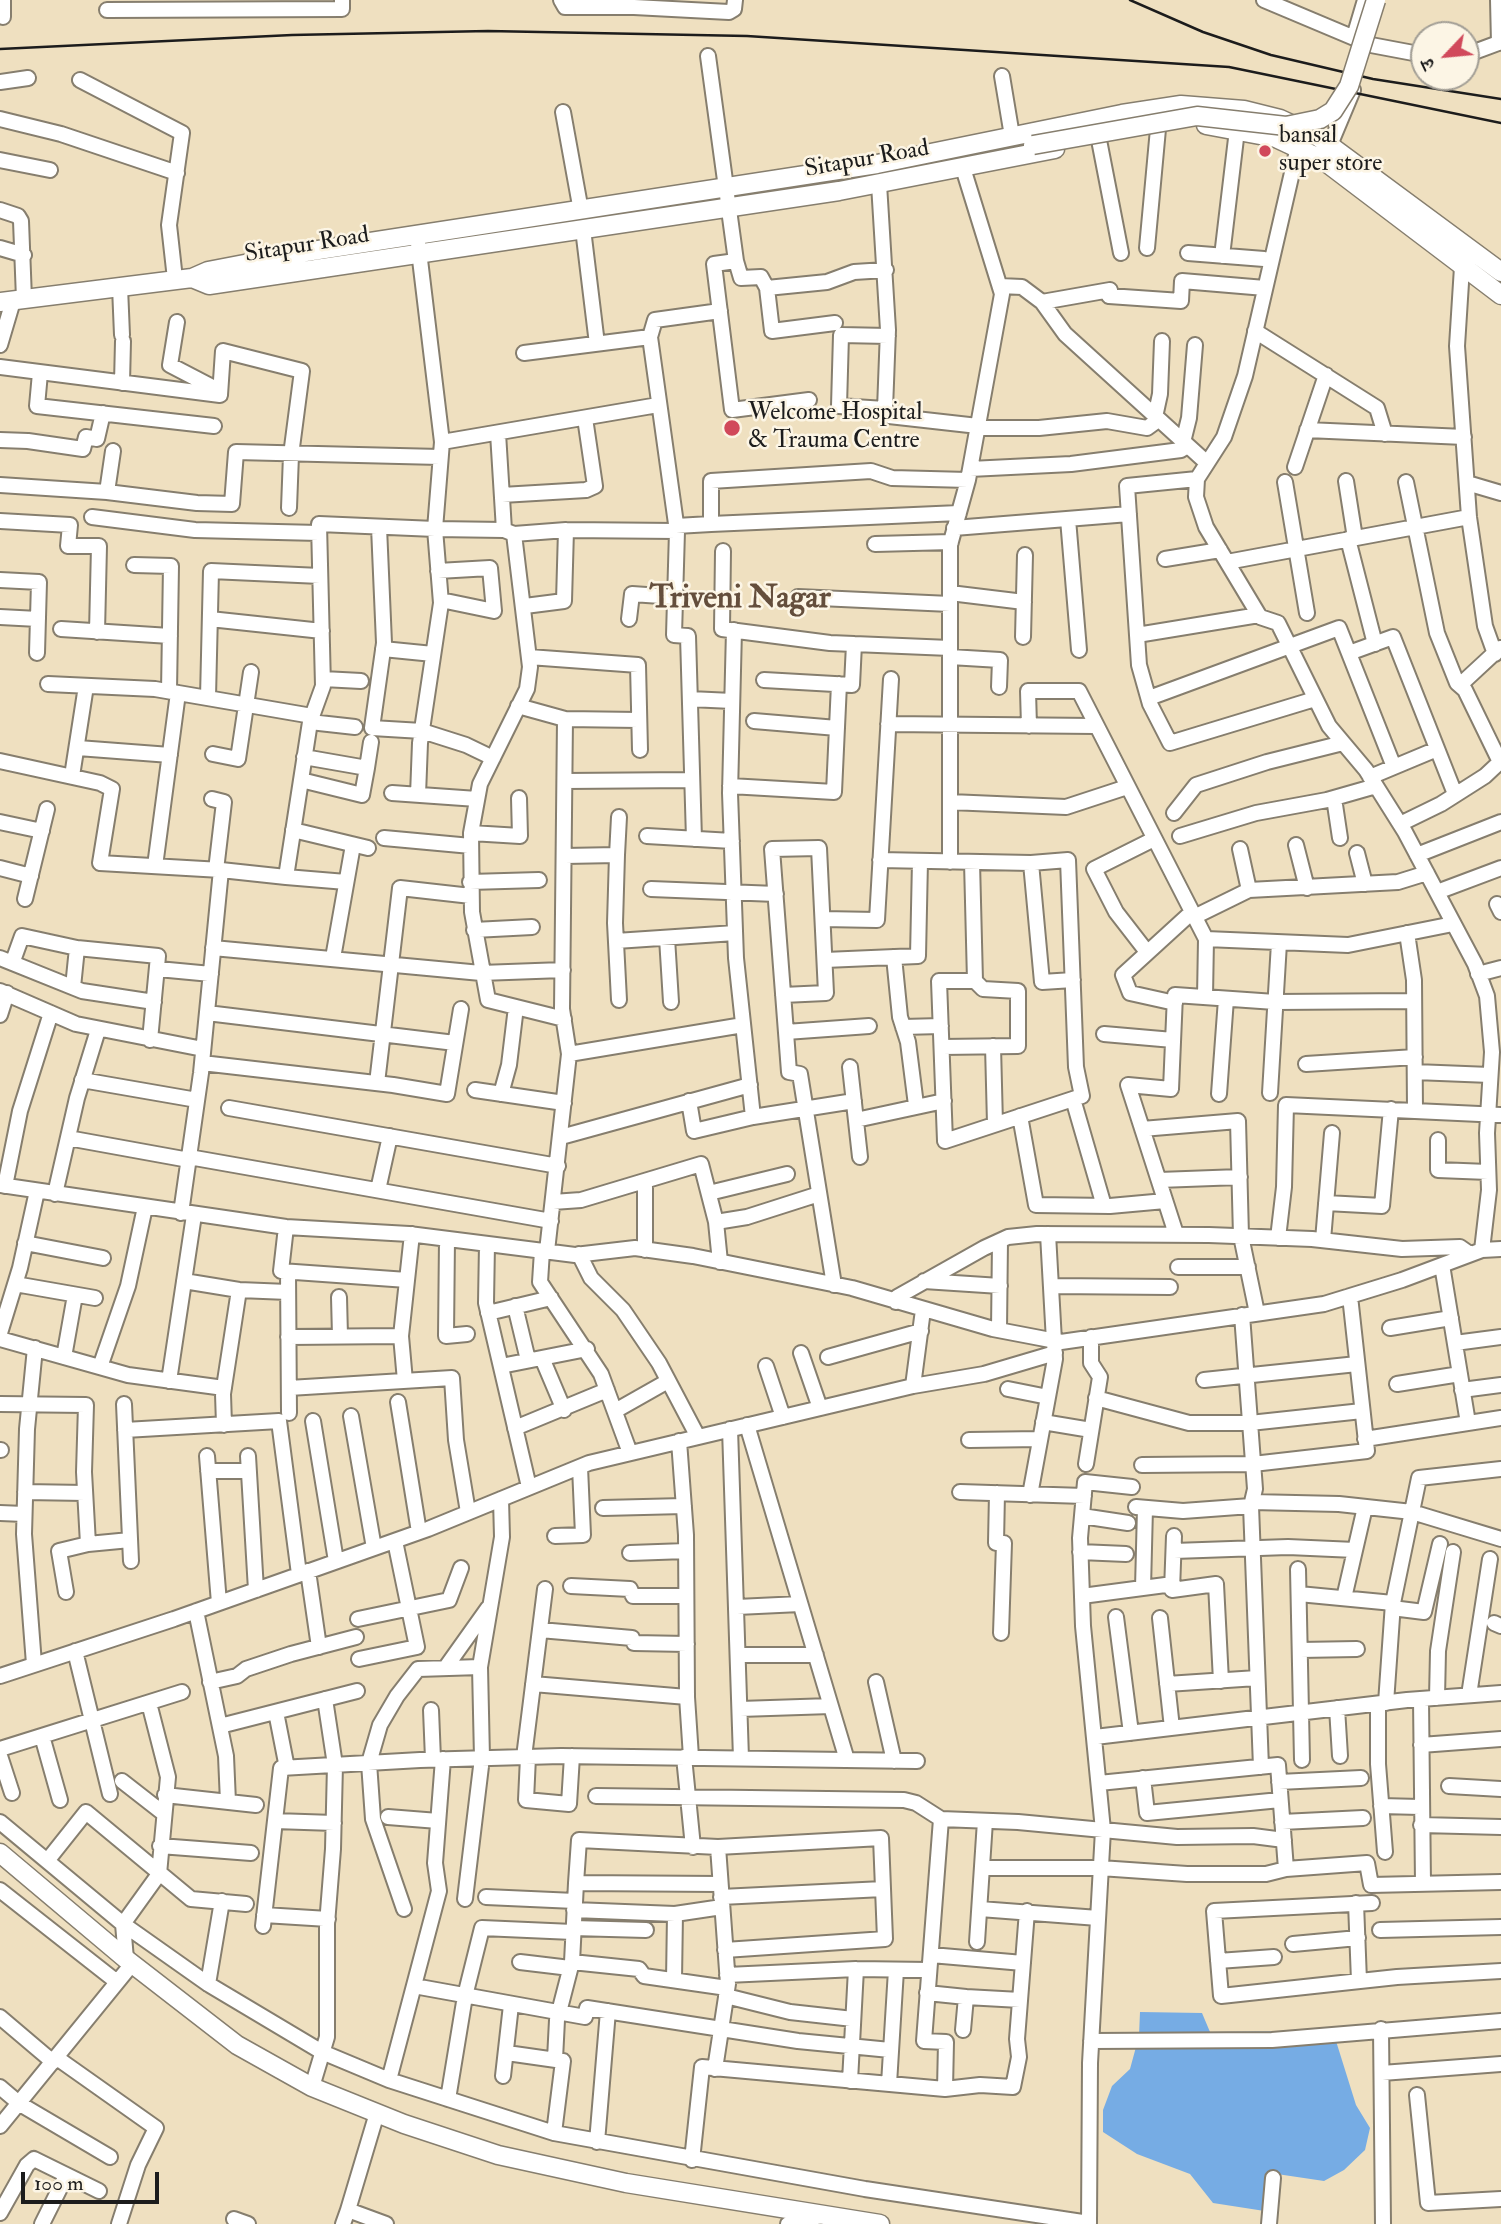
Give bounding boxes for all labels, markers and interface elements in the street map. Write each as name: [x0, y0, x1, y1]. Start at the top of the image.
north arrow: [1410, 21, 1480, 91]
text: उ: [1415, 55, 1441, 74]
place label: bansal super store: [1279, 123, 1382, 179]
street label: Sitapur Road: [803, 135, 931, 185]
marker: bansal super store: [1257, 143, 1273, 159]
street label: Sitapur Road: [243, 222, 371, 270]
place label: Welcome Hospital & Trauma Centre: [748, 400, 922, 456]
marker: Welcome Hospital & Trauma Centre: [722, 418, 742, 438]
district label: Triveni Nagar: [649, 581, 831, 619]
scale bar: [24, 2158, 163, 2202]
text: 100 m: [34, 2170, 84, 2197]

